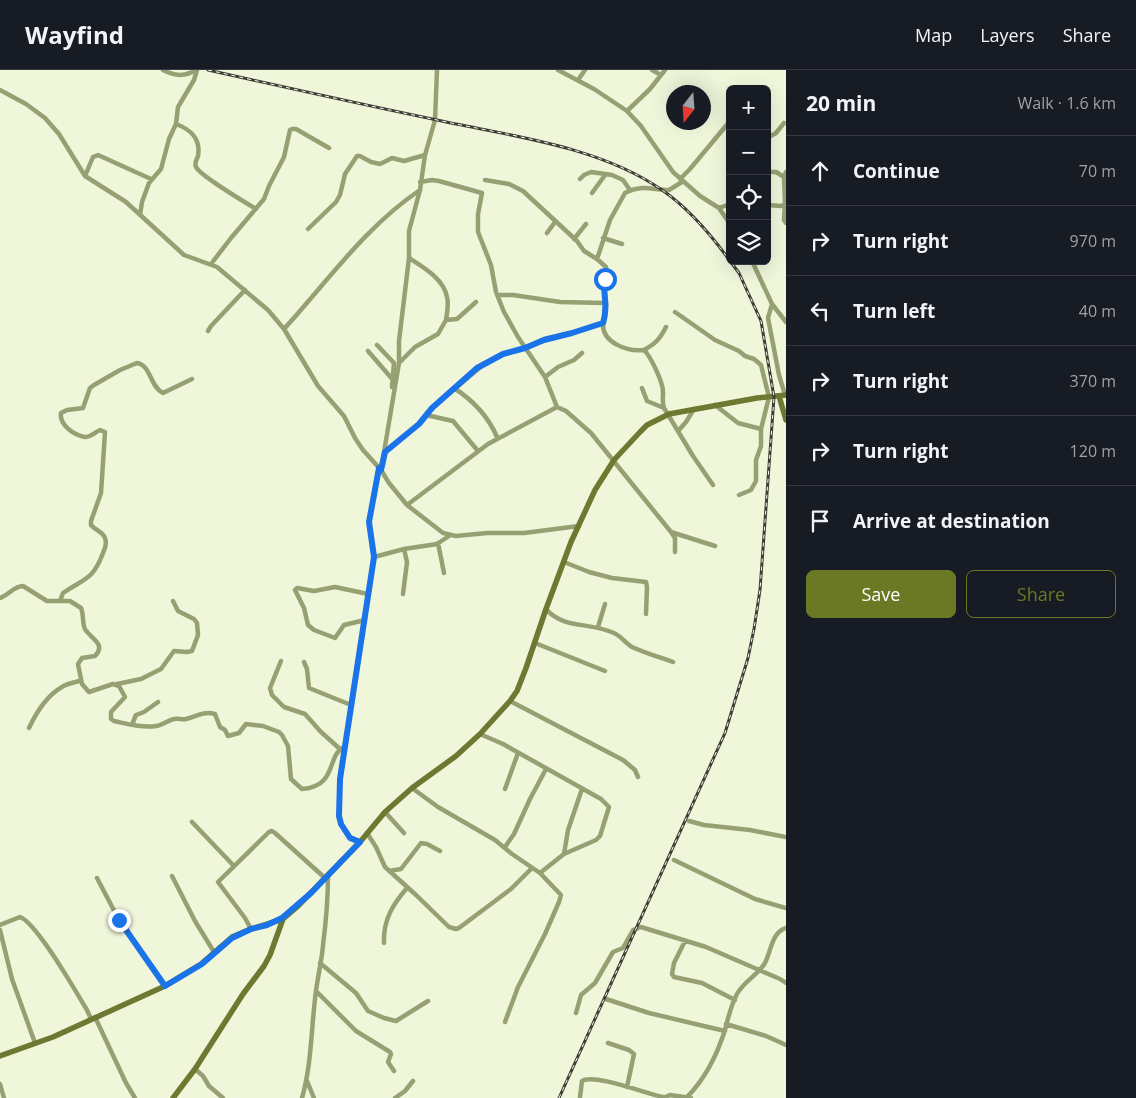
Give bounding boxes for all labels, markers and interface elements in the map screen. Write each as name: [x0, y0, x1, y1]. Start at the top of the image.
text: Wayfind: [25, 18, 124, 51]
text: Map: [915, 23, 952, 47]
text: Layers: [980, 23, 1035, 47]
text: Share: [1063, 23, 1111, 47]
north arrow: [666, 85, 711, 130]
map controls: [726, 85, 771, 265]
button: +: [726, 85, 771, 130]
text: 20 min: [806, 89, 876, 117]
text: Walk · 1.6 km: [1018, 92, 1116, 114]
button: −: [726, 130, 771, 175]
icon: ahead: [806, 157, 834, 185]
text: Continue: [853, 158, 940, 184]
text: 70 m: [1079, 160, 1116, 182]
button: locate: [726, 175, 771, 220]
button: layers: [726, 220, 771, 265]
icon: right: [806, 227, 834, 255]
text: Turn right: [853, 228, 948, 254]
text: 970 m: [1070, 230, 1116, 252]
route start: [594, 268, 617, 291]
icon: left: [806, 297, 834, 325]
text: Turn left: [853, 298, 935, 324]
text: 40 m: [1079, 300, 1116, 322]
icon: right: [806, 367, 834, 395]
text: Turn right: [853, 368, 948, 394]
text: 370 m: [1070, 370, 1116, 392]
icon: right: [806, 437, 834, 465]
text: Turn right: [853, 438, 948, 464]
text: 120 m: [1070, 440, 1116, 462]
icon: arrive: [806, 507, 834, 535]
text: Arrive at destination: [853, 508, 1050, 534]
button: Save: [806, 570, 956, 618]
button: Share: [966, 570, 1116, 618]
route end: [108, 909, 131, 932]

